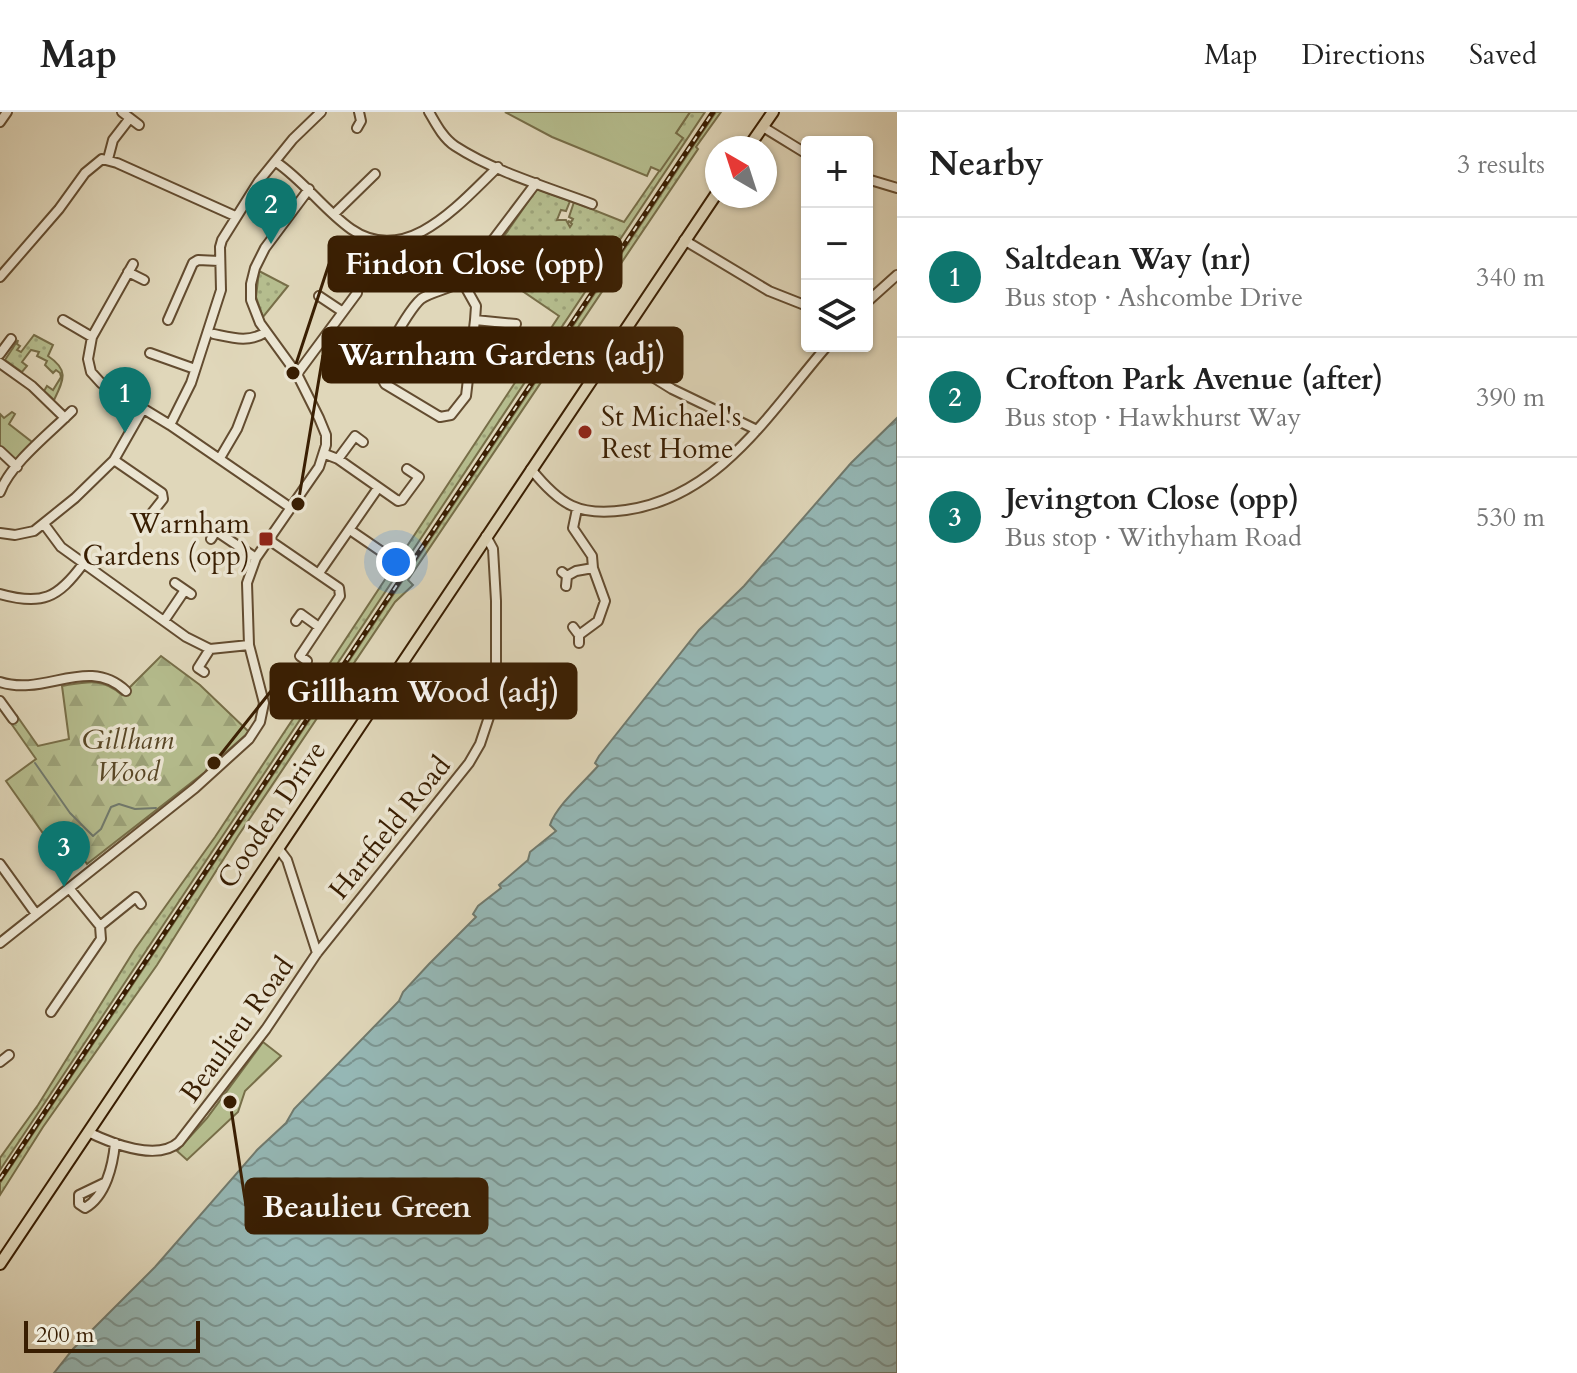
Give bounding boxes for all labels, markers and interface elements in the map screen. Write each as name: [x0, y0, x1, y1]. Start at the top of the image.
text: Map: [40, 29, 117, 81]
text: Map: [1204, 36, 1258, 74]
text: Directions: [1302, 36, 1425, 74]
text: Saved: [1469, 36, 1537, 74]
north arrow: [705, 136, 777, 208]
map controls: [801, 136, 873, 352]
button: +: [801, 136, 873, 208]
text: Nearby: [929, 141, 1044, 187]
text: 3 results: [1457, 147, 1545, 182]
pin: 2: [245, 178, 297, 244]
button: −: [801, 208, 873, 280]
callout: Findon Close (opp): [329, 237, 621, 291]
text: Saltdean Way (nr): [1005, 239, 1252, 280]
text: Findon Close (opp): [345, 244, 605, 285]
text: 1: [948, 260, 962, 295]
text: 340 m: [1476, 260, 1545, 295]
button: layers: [801, 280, 873, 352]
text: Bus stop · Ashcombe Drive: [1005, 280, 1303, 315]
callout: Warnham Gardens (adj): [323, 328, 682, 382]
text: Warnham Gardens (adj): [337, 335, 666, 376]
text: Crofton Park Avenue (after): [1005, 359, 1383, 400]
pin: 1: [99, 367, 151, 433]
text: 2: [948, 380, 962, 415]
text: 390 m: [1476, 380, 1545, 415]
place label: St Michael's Rest Home: [601, 398, 741, 468]
text: Bus stop · Hawkhurst Way: [1005, 400, 1301, 435]
marker: St Michael's Rest Home: [576, 423, 594, 441]
text: Jevington Close (opp): [1005, 479, 1299, 520]
text: 3: [948, 500, 962, 535]
text: 530 m: [1476, 500, 1545, 535]
place label: Warnham Gardens (opp): [82, 505, 250, 575]
text: Bus stop · Withyham Road: [1005, 520, 1302, 555]
marker: Warnham Gardens (opp): [257, 530, 275, 548]
your location: [376, 542, 416, 582]
callout: Gillham Wood (adj): [271, 664, 576, 718]
text: Gillham Wood (adj): [287, 672, 560, 713]
park label: Gillham Wood: [82, 721, 174, 791]
street label: Cooden Drive: [208, 733, 335, 896]
street label: Hartfield Road: [320, 748, 459, 907]
pin: 3: [38, 821, 90, 887]
street label: Beaulieu Road: [171, 949, 303, 1110]
callout: Beaulieu Green: [246, 1179, 487, 1233]
text: Beaulieu Green: [263, 1187, 471, 1228]
scale bar: [24, 1317, 200, 1353]
text: 200 m: [36, 1320, 94, 1350]

